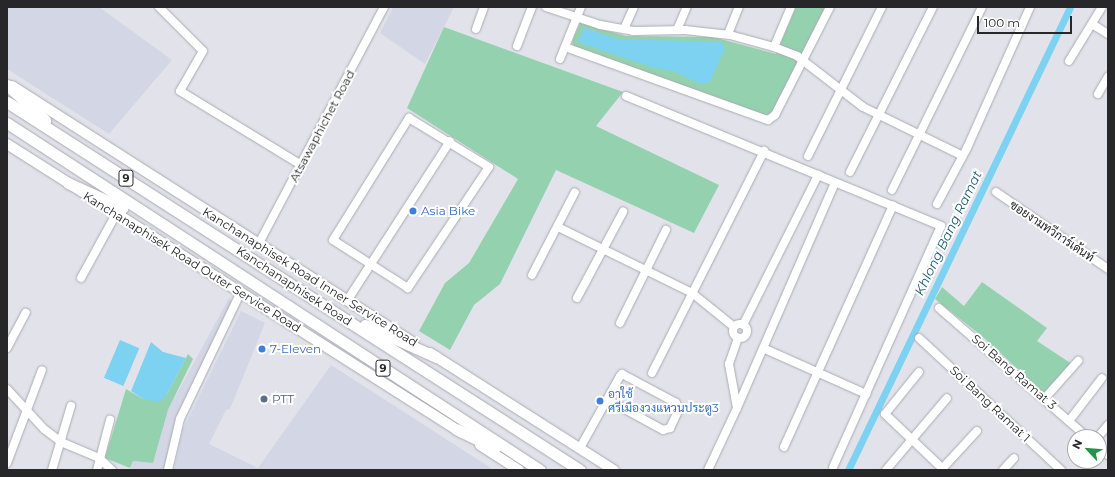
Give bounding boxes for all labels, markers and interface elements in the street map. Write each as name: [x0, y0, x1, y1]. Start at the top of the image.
scale bar: [979, 8, 1074, 34]
text: 100 m: [984, 15, 1020, 30]
street label: Atsawaphichet Road: [286, 68, 358, 184]
water label: Khlong Bang Ramat: [911, 168, 985, 298]
road number: 9: [118, 169, 134, 187]
street label: Kanchanaphisek Road Outer Service Road: [81, 189, 303, 335]
street label: ซอยงามทวีการ์เด้นท์: [1007, 197, 1097, 265]
street label: Kanchanaphisek Road Inner Service Road: [200, 204, 420, 350]
place label: Asia Bike: [421, 204, 475, 218]
marker: Asia Bike: [408, 206, 418, 216]
street label: Kanchanaphisek Road: [234, 243, 354, 329]
street label: Soi Bang Ramat 3: [969, 331, 1059, 413]
place label: 7-Eleven: [270, 342, 321, 356]
marker: 7-Eleven: [257, 344, 267, 354]
road number: 9: [375, 359, 391, 377]
street label: Soi Bang Ramat 1: [947, 363, 1033, 445]
place label: อาใช้ ศรีเมืองวงแหวนประตู3: [608, 387, 719, 415]
place label: PTT: [272, 392, 294, 406]
marker: PTT: [259, 394, 269, 404]
marker: อาใช้ ศรีเมืองวงแหวนประตู3: [595, 396, 605, 406]
north arrow: [1067, 429, 1107, 469]
text: N: [1069, 437, 1085, 451]

